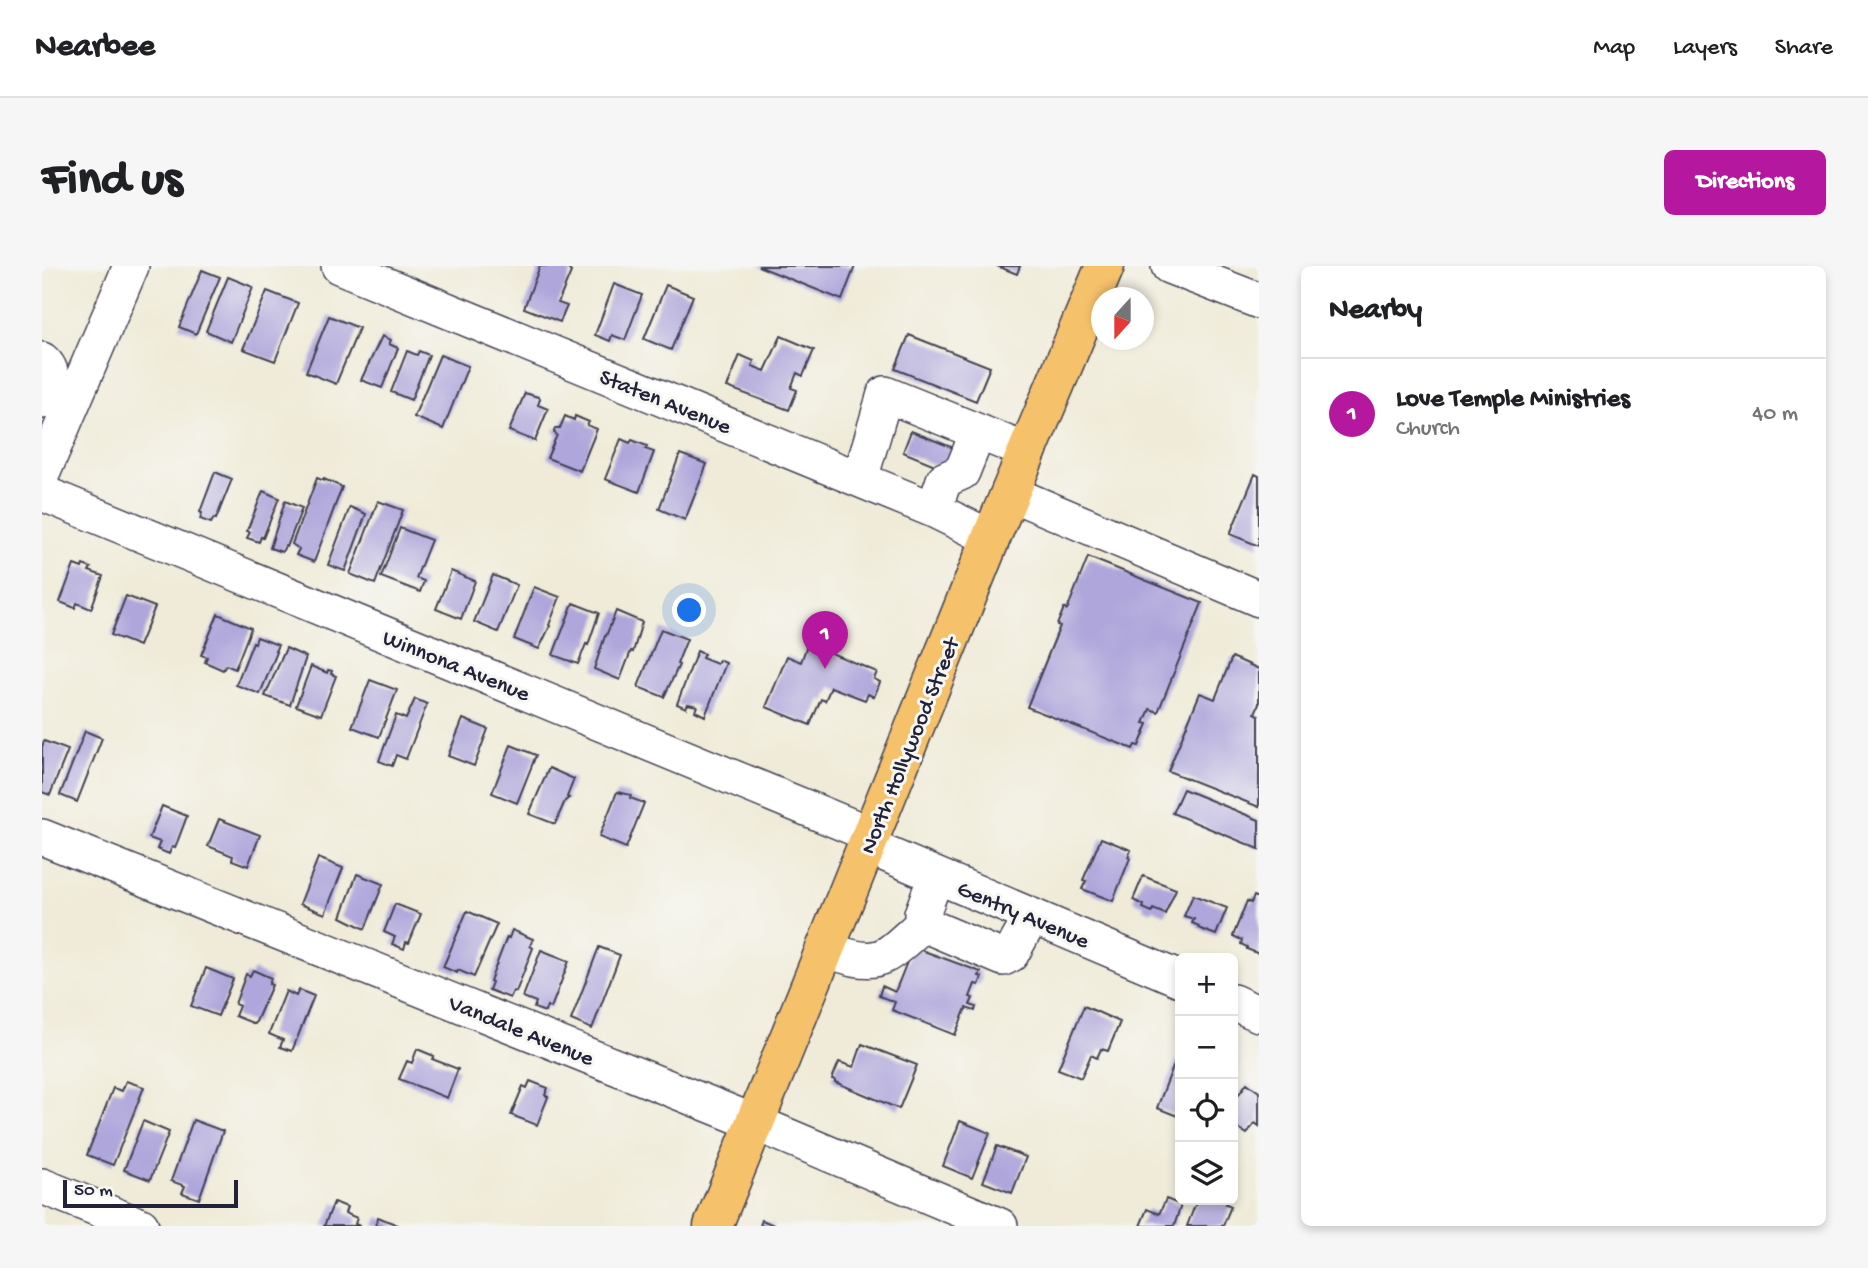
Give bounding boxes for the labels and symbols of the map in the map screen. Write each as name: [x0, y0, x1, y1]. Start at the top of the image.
north arrow: [1091, 287, 1154, 350]
street label: Staten Avenue: [595, 365, 736, 442]
your location: [672, 593, 706, 627]
pin: 1: [802, 611, 848, 669]
street label: Winnona Avenue: [378, 625, 534, 710]
street label: North Hollywood Street: [856, 633, 968, 858]
street label: Gentry Avenue: [953, 876, 1094, 957]
street label: Vandale Avenue: [443, 990, 598, 1074]
scale bar: [63, 1177, 238, 1209]

